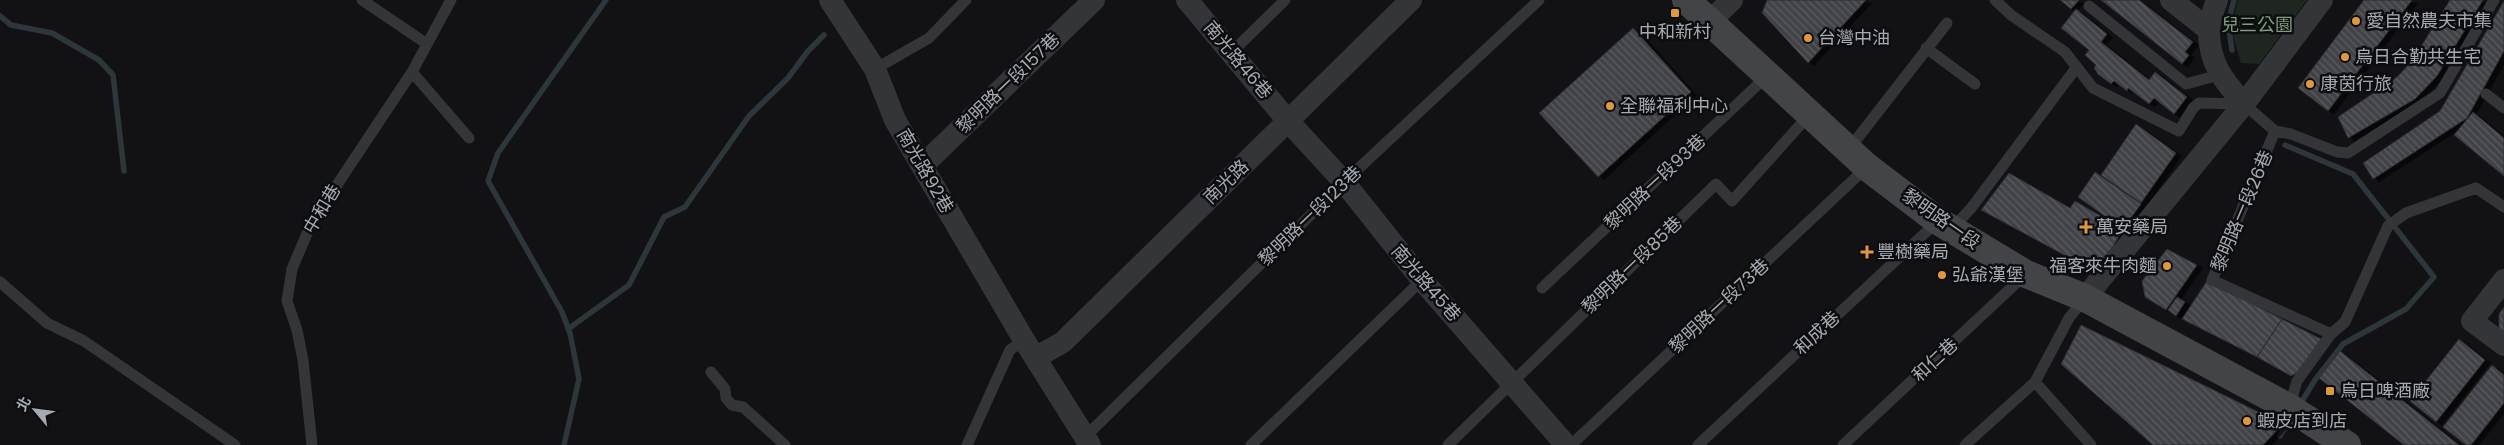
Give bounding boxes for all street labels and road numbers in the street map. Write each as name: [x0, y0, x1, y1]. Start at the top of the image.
street label: 南光路46巷: [1198, 15, 1278, 104]
street label: 黎明路一段157巷: [950, 27, 1065, 138]
street label: 南光路92巷: [891, 124, 960, 218]
street label: 黎明路一段93巷: [1599, 128, 1711, 235]
street label: 黎明路一段26巷: [2205, 146, 2278, 275]
street label: 南光路: [1198, 154, 1254, 209]
street label: 黎明路一段123巷: [1253, 160, 1367, 271]
street label: 中和巷: [297, 179, 346, 238]
street label: 黎明路一段: [1897, 183, 1985, 255]
street label: 黎明路一段85巷: [1576, 210, 1687, 319]
street label: 南光路45巷: [1386, 239, 1467, 327]
street label: 黎明路一段73巷: [1663, 253, 1774, 359]
street label: 和成巷: [1788, 305, 1845, 360]
street label: 和仁巷: [1906, 332, 1963, 387]

